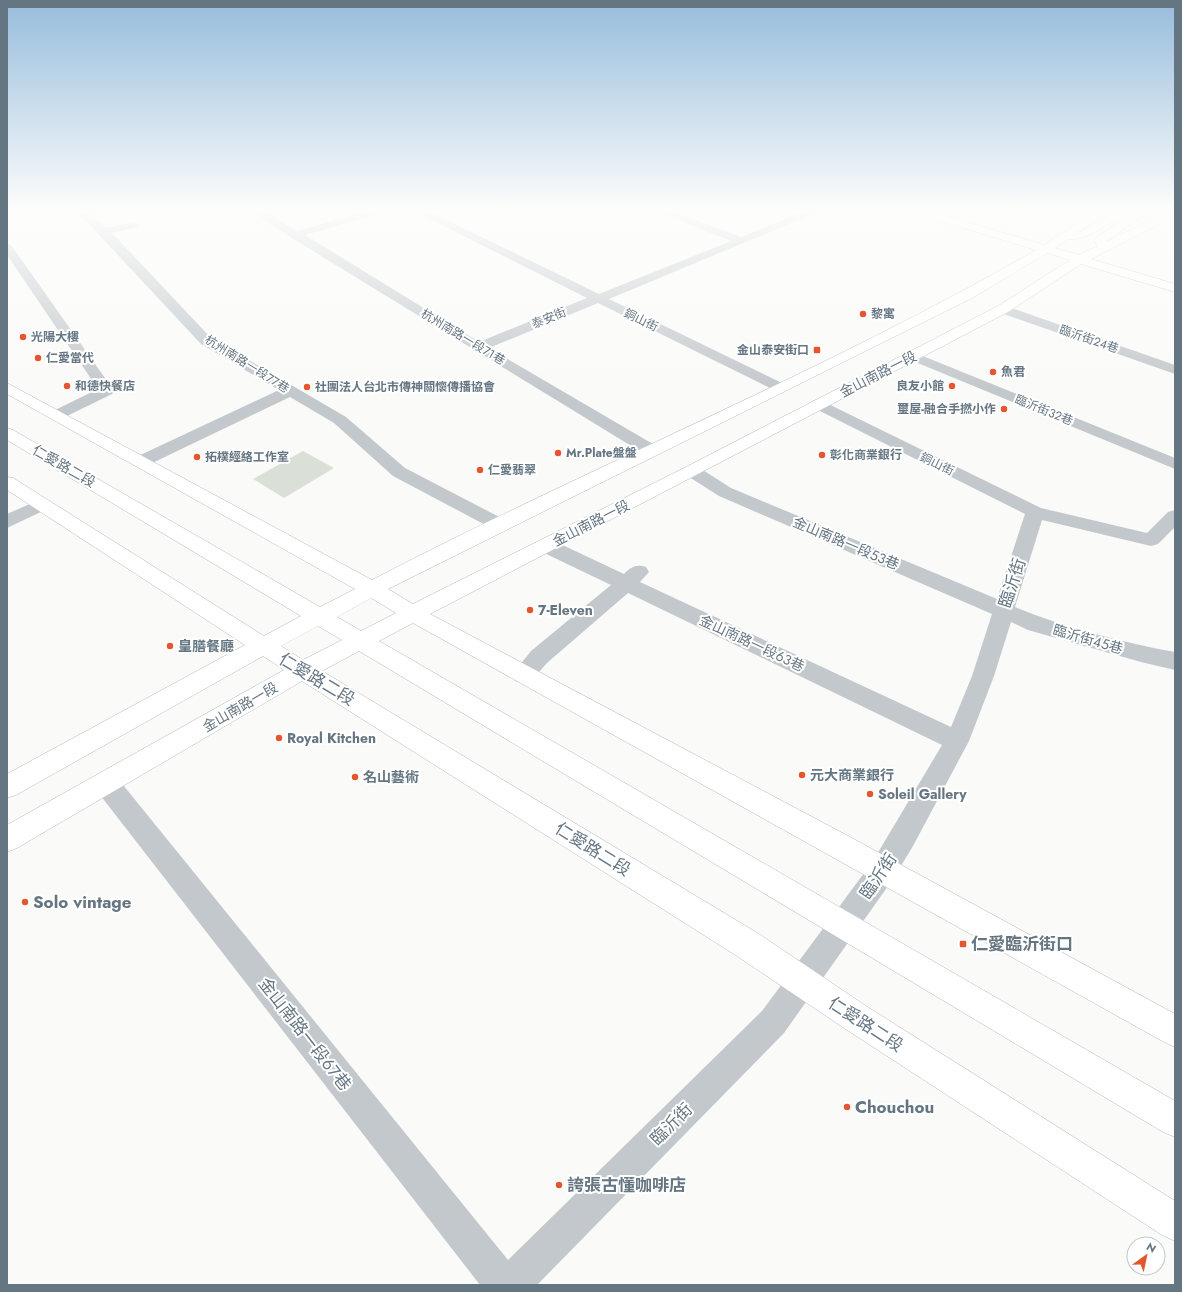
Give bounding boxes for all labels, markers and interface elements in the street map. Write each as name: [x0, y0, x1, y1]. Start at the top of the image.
street label: 泰安街: [529, 303, 569, 333]
street label: 銅山街: [621, 304, 661, 336]
street label: 杭州南路一段71巷: [417, 305, 509, 369]
place label: 黎寓: [871, 305, 895, 323]
marker: 黎寓: [858, 309, 868, 319]
street label: 臨沂街24巷: [1057, 320, 1121, 358]
place label: 光陽大樓: [31, 328, 79, 346]
street label: 杭州南路一段77巷: [201, 331, 293, 397]
marker: 光陽大樓: [18, 332, 28, 342]
place label: 金山泰安街口: [737, 341, 809, 359]
marker: 金山泰安街口: [812, 345, 822, 355]
street label: 金山南路一段: [836, 346, 920, 402]
place label: 仁愛當代: [46, 349, 94, 367]
marker: 仁愛當代: [33, 353, 43, 363]
place label: 魚君: [1001, 363, 1025, 381]
marker: 魚君: [988, 367, 998, 377]
place label: 和德快餐店: [75, 377, 135, 395]
place label: 良友小館: [896, 377, 944, 395]
place label: 社團法人台北市傳神關懷傳播協會: [315, 378, 495, 396]
marker: 和德快餐店: [62, 381, 72, 391]
marker: 良友小館: [947, 381, 957, 391]
marker: 社團法人台北市傳神關懷傳播協會: [302, 382, 312, 392]
street label: 臨沂街32巷: [1012, 390, 1076, 430]
place label: 璽屋-融合手撚小作: [897, 400, 996, 418]
marker: 璽屋-融合手撚小作: [999, 404, 1009, 414]
street label: 仁愛路二段: [29, 440, 99, 492]
place label: Mr.Plate盤盤: [566, 444, 637, 462]
place label: 彰化商業銀行: [830, 446, 902, 464]
place label: 拓樸經絡工作室: [205, 448, 289, 466]
marker: Mr.Plate盤盤: [553, 448, 563, 458]
street label: 銅山街: [917, 448, 957, 480]
marker: 彰化商業銀行: [817, 450, 827, 460]
marker: 拓樸經絡工作室: [192, 452, 202, 462]
place label: 仁愛翡翠: [488, 461, 536, 479]
marker: 仁愛翡翠: [475, 465, 485, 475]
street label: 金山南路一段: [549, 495, 633, 551]
street label: 金山南路一段53巷: [790, 512, 902, 574]
street label: 臨沂街: [993, 555, 1031, 611]
place label: 7-Eleven: [538, 600, 593, 620]
marker: 7-Eleven: [525, 605, 535, 615]
street label: 金山南路一段63巷: [696, 610, 808, 676]
street label: 臨沂街45巷: [1051, 619, 1125, 659]
place label: 皇膳餐廳: [178, 636, 234, 656]
marker: 皇膳餐廳: [165, 641, 175, 651]
street label: 仁愛路二段: [274, 647, 360, 711]
street label: 金山南路一段: [199, 677, 281, 737]
place label: Royal Kitchen: [287, 728, 376, 748]
marker: Royal Kitchen: [274, 733, 284, 743]
place label: 元大商業銀行: [810, 765, 894, 785]
place label: 名山藝術: [363, 767, 419, 787]
marker: 元大商業銀行: [797, 770, 807, 780]
marker: 名山藝術: [350, 772, 360, 782]
place label: Soleil Gallery: [878, 784, 967, 804]
marker: Soleil Gallery: [865, 789, 875, 799]
street label: 仁愛路二段: [551, 816, 635, 882]
street label: 臨沂街: [854, 848, 902, 904]
place label: Solo vintage: [33, 890, 132, 914]
marker: Solo vintage: [20, 897, 30, 907]
place label: 仁愛臨沂街口: [971, 932, 1073, 956]
marker: 仁愛臨沂街口: [958, 939, 968, 949]
street label: 金山南路一段67巷: [253, 972, 357, 1096]
street label: 仁愛路二段: [824, 991, 908, 1057]
place label: Chouchou: [855, 1095, 934, 1119]
street label: 臨沂街: [644, 1097, 698, 1151]
marker: Chouchou: [842, 1102, 852, 1112]
place label: 誇張古懂咖啡店: [567, 1173, 686, 1197]
marker: 誇張古懂咖啡店: [554, 1180, 564, 1190]
north arrow: [1126, 1236, 1166, 1276]
text: N: [1143, 1239, 1159, 1257]

